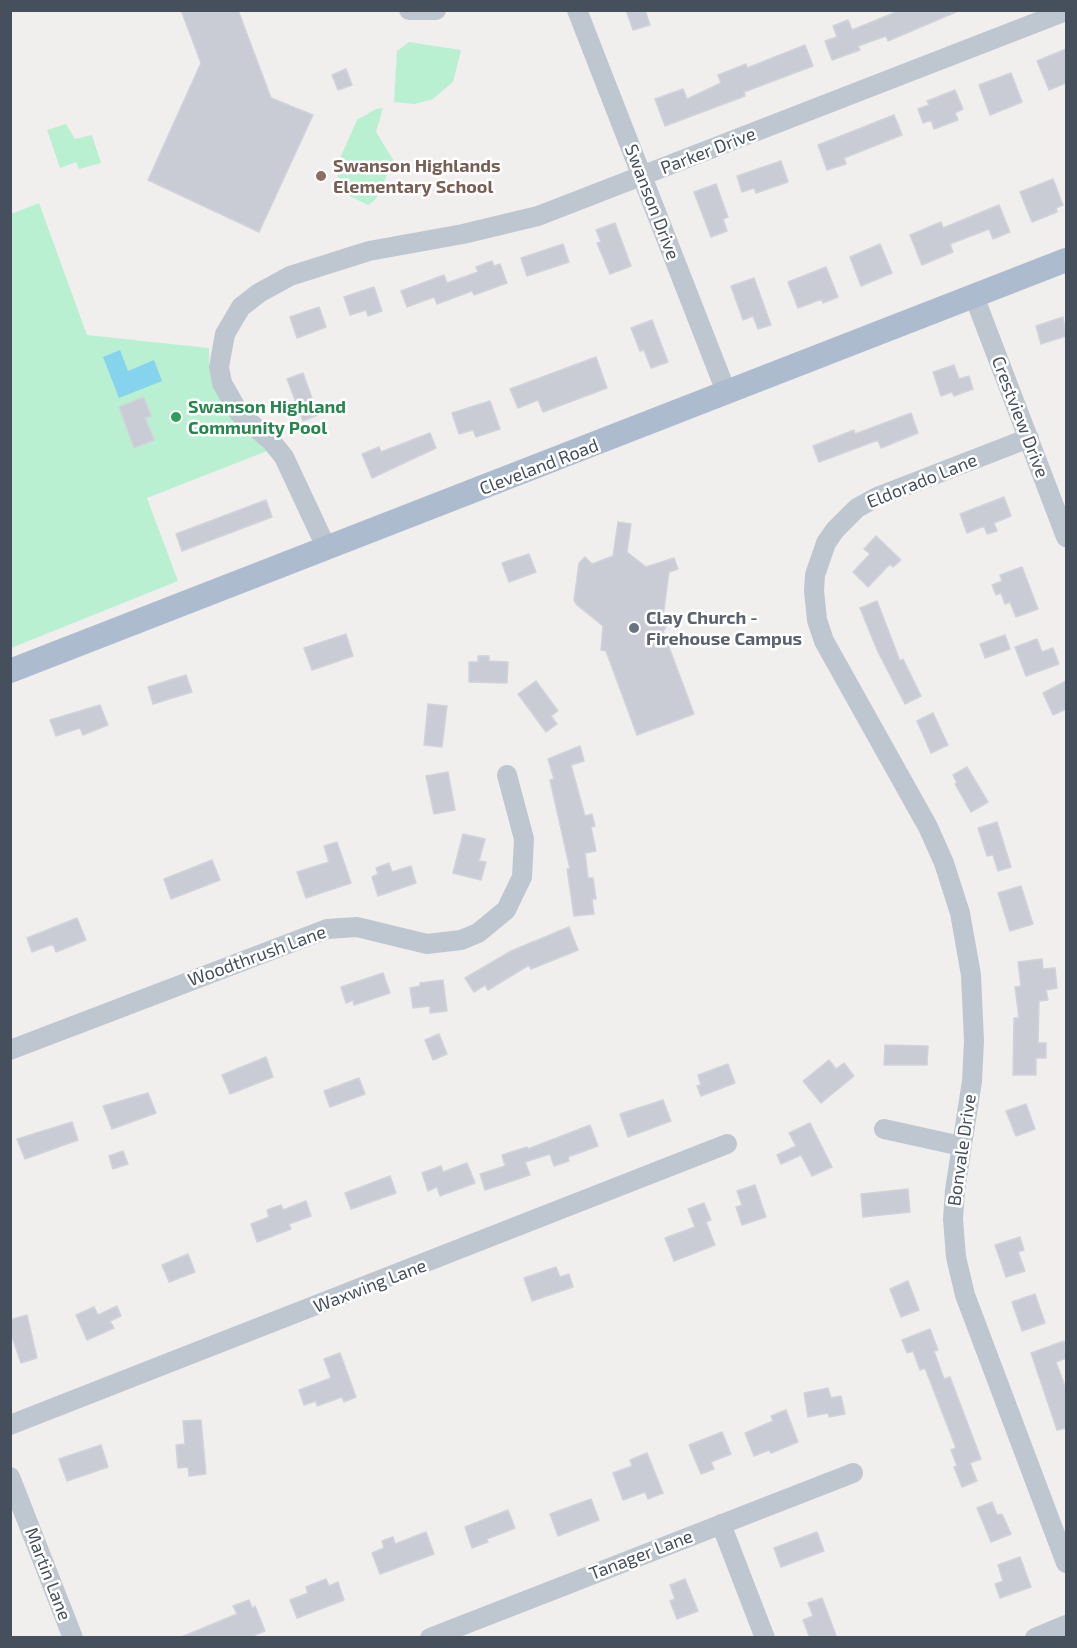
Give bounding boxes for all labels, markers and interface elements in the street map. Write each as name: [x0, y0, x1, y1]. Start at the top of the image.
street label: Parker Drive: [657, 123, 759, 179]
street label: Swanson Drive: [620, 141, 684, 263]
place label: Swanson Highlands Elementary School: [333, 155, 501, 198]
marker: Swanson Highlands Elementary School: [314, 169, 328, 183]
street label: Crestview Drive: [987, 353, 1053, 481]
place label: Swanson Highland Community Pool: [188, 396, 346, 438]
marker: Swanson Highland Community Pool: [169, 410, 183, 424]
street label: Cleveland Road: [476, 434, 602, 500]
street label: Eldorado Lane: [864, 449, 980, 513]
place label: Clay Church - Firehouse Campus: [646, 607, 802, 650]
marker: Clay Church - Firehouse Campus: [627, 621, 641, 635]
street label: Woodthrush Lane: [185, 921, 329, 991]
street label: Bonvale Drive: [943, 1093, 981, 1207]
street label: Waxwing Lane: [310, 1255, 430, 1317]
street label: Martin Lane: [20, 1524, 76, 1624]
street label: Tanager Lane: [586, 1525, 696, 1585]

